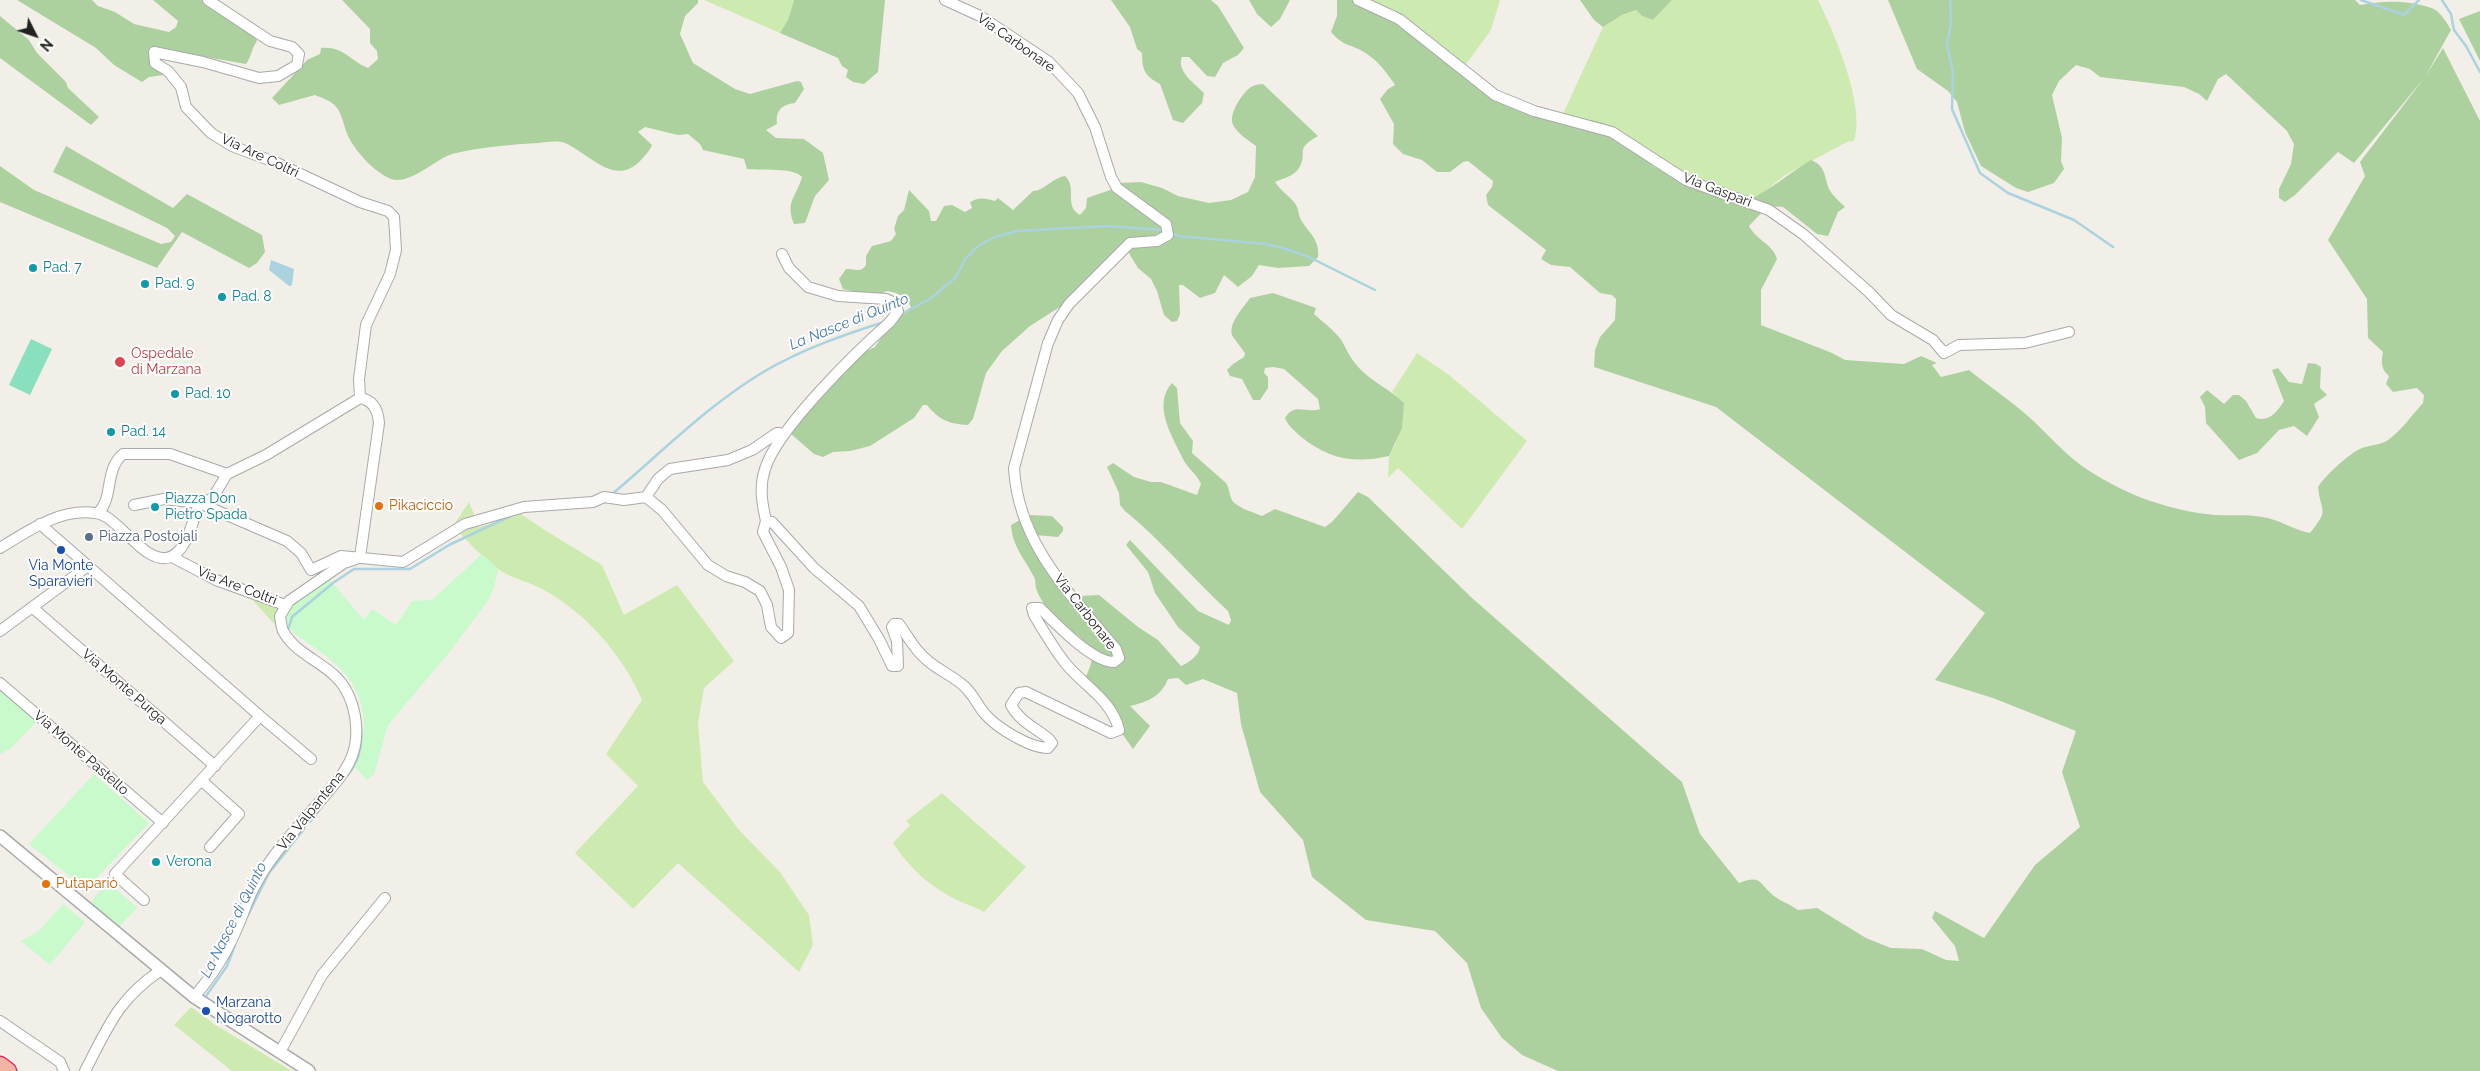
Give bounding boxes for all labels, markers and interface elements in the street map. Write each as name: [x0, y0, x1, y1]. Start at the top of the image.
north arrow: [10, 10, 60, 60]
street label: Via Carbonare: [974, 10, 1058, 76]
text: N: [37, 36, 56, 54]
street label: Via Are Coltri: [218, 131, 302, 181]
street label: Via Gaspari: [1680, 169, 1754, 211]
place label: Pad. 7: [43, 260, 82, 276]
marker: Pad. 7: [27, 262, 39, 274]
place label: Pad. 9: [155, 276, 194, 292]
marker: Pad. 9: [139, 278, 151, 290]
place label: Pad. 8: [232, 289, 271, 305]
water label: La Nasce di Quinto: [787, 290, 911, 354]
marker: Pad. 8: [216, 291, 228, 303]
place label: Ospedale di Marzana: [131, 346, 201, 378]
marker: Ospedale di Marzana: [113, 355, 127, 369]
place label: Pad. 10: [185, 386, 231, 402]
marker: Pad. 10: [169, 388, 181, 400]
place label: Pad. 14: [121, 424, 166, 440]
marker: Pad. 14: [105, 426, 117, 438]
place label: Piazza Don Pietro Spada: [165, 491, 247, 524]
place label: Pikaciccio: [389, 498, 453, 514]
marker: Pikaciccio: [373, 500, 385, 512]
marker: Piazza Don Pietro Spada: [149, 501, 161, 513]
place label: Piazza Postojali: [99, 529, 198, 545]
marker: Piazza Postojali: [83, 531, 95, 543]
marker: Via Monte Sparavieri: [55, 544, 67, 556]
place label: Via Monte Sparavieri: [28, 558, 94, 590]
street label: Via Are Coltri: [195, 563, 279, 609]
street label: Via Carbonare: [1050, 571, 1120, 653]
street label: Via Monte Purga: [78, 646, 170, 728]
street label: Via Monte Pastello: [30, 707, 132, 799]
street label: Via Valpantena: [274, 768, 348, 854]
place label: Verona: [166, 854, 212, 870]
marker: Verona: [150, 856, 162, 868]
water label: La Nasce di Quinto: [197, 859, 271, 981]
place label: Putapariò: [56, 876, 118, 892]
marker: Putapariò: [40, 878, 52, 890]
place label: Marzana Nogarotto: [216, 995, 282, 1028]
marker: Marzana Nogarotto: [200, 1005, 212, 1017]

